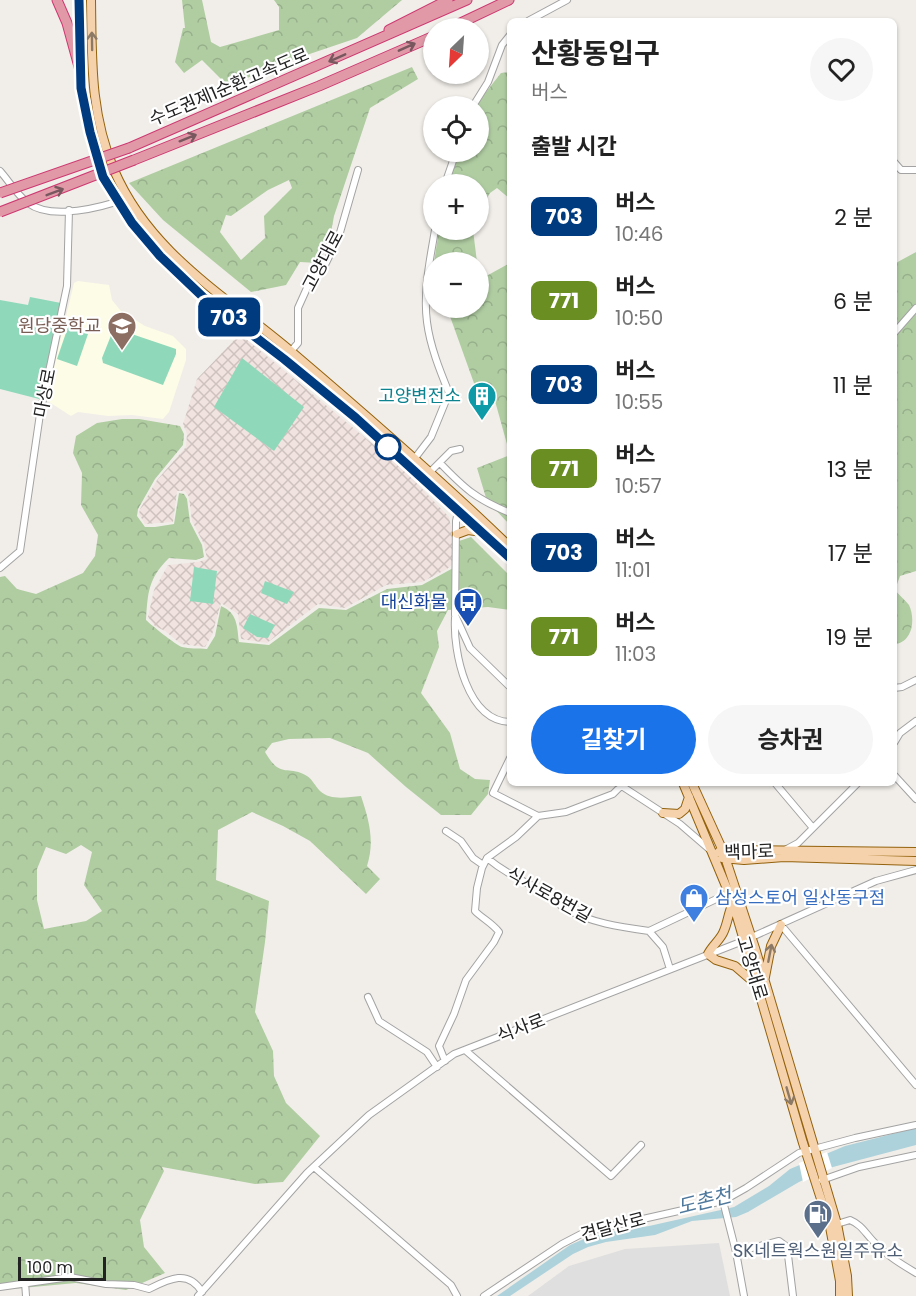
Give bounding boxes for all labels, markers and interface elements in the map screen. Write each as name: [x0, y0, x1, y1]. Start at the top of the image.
north arrow: [423, 18, 489, 84]
map controls: [423, 18, 489, 318]
one-way arrow: [86, 31, 98, 51]
text: 산황동입구: [531, 34, 660, 73]
button: heart: [810, 38, 873, 101]
one-way arrow: [398, 41, 416, 53]
street label: 수도권제1순환고속도로: [145, 42, 313, 132]
one-way arrow: [328, 53, 346, 64]
text: 버스: [531, 78, 568, 106]
button: locate: [423, 96, 489, 162]
text: 출발 시간: [531, 131, 617, 162]
one-way arrow: [179, 132, 197, 143]
button: +: [423, 174, 489, 240]
one-way arrow: [45, 186, 64, 197]
text: 버스: [615, 187, 655, 218]
text: 703: [545, 202, 583, 231]
text: 2 분: [834, 202, 873, 233]
text: 10:46: [615, 220, 664, 248]
street label: 고양대로: [296, 226, 349, 296]
button: −: [423, 252, 489, 318]
text: 버스: [615, 271, 655, 302]
text: 771: [549, 286, 579, 315]
text: 6 분: [833, 286, 873, 317]
line badge: 703: [194, 298, 264, 336]
text: 703: [210, 303, 248, 332]
text: 10:50: [615, 304, 663, 332]
school or university icon: 원당중학교: [106, 310, 138, 352]
place label: 원당중학교: [18, 313, 101, 338]
text: 버스: [615, 355, 655, 386]
street label: 마상로: [27, 366, 62, 420]
text: 703: [545, 370, 583, 399]
text: 11 분: [833, 370, 873, 401]
building icon: 고양변전소: [466, 380, 498, 422]
place label: 고양변전소: [378, 383, 461, 408]
text: 10:55: [615, 388, 663, 416]
unlabelled marker: [375, 434, 401, 460]
text: 버스: [615, 439, 655, 470]
text: 771: [549, 454, 579, 483]
text: 13 분: [827, 454, 873, 485]
text: 10:57: [615, 472, 662, 500]
text: 버스: [615, 523, 655, 554]
text: 703: [545, 538, 583, 567]
text: 17 분: [828, 538, 873, 569]
text: 11:01: [615, 556, 651, 584]
bus stop icon: 대신화물: [452, 586, 484, 628]
place label: 대신화물: [381, 589, 447, 614]
text: 버스: [615, 607, 655, 638]
text: 771: [549, 622, 579, 651]
text: 19 분: [826, 622, 873, 653]
text: 11:03: [615, 640, 656, 668]
button: 길찾기: [531, 705, 696, 774]
button: 승차권: [708, 705, 873, 774]
street label: 백마로: [724, 838, 774, 865]
street label: 식사로8번길: [502, 861, 596, 928]
shop icon: 삼성스토어 일산동구점: [678, 882, 710, 924]
place label: 삼성스토어 일산동구점: [715, 885, 885, 910]
street label: 고양대로: [731, 933, 774, 1003]
one-way arrow: [765, 943, 776, 963]
street label: 식사로: [493, 1007, 548, 1048]
one-way arrow: [784, 1087, 796, 1106]
water label: 도촌천: [674, 1180, 737, 1221]
fuel station icon: SK네트웍스원일주유소: [802, 1198, 834, 1240]
street label: 견달산로: [578, 1206, 648, 1247]
place label: SK네트웍스원일주유소: [733, 1238, 903, 1263]
scale bar: [18, 1254, 106, 1282]
text: 100 m: [27, 1256, 73, 1279]

